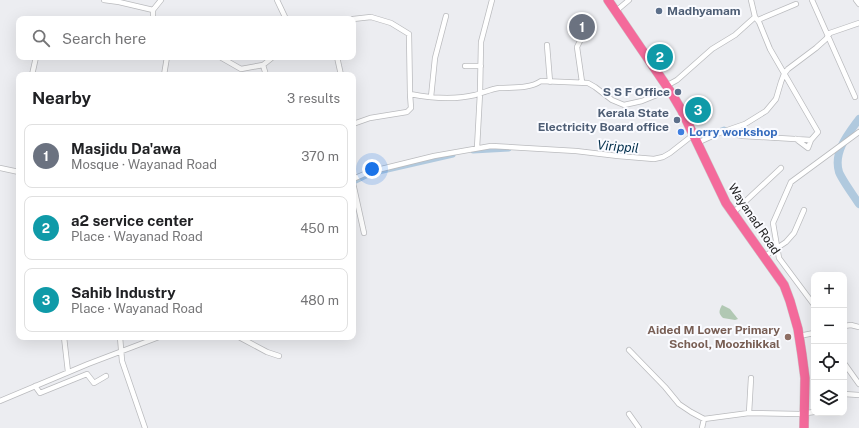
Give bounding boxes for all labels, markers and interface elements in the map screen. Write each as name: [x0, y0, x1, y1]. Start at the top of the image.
place label: Madhyamam: [667, 4, 741, 18]
marker: Madhyamam: [654, 6, 664, 16]
pin: 1: [569, 12, 595, 42]
search box: [16, 16, 356, 60]
icon: search: [30, 27, 52, 49]
text: Search here: [62, 30, 146, 47]
pin: 2: [647, 42, 673, 72]
place label: S S F Office: [603, 85, 670, 99]
marker: S S F Office: [673, 87, 683, 97]
text: Nearby: [32, 88, 91, 108]
text: 3 results: [287, 91, 340, 106]
pin: 3: [685, 95, 711, 125]
place label: Kerala State Electricity Board office: [538, 106, 669, 134]
marker: Kerala State Electricity Board office: [672, 115, 682, 125]
place label: Lorry workshop: [689, 125, 778, 139]
marker: Lorry workshop: [676, 127, 686, 137]
water label: Virippil: [596, 137, 640, 156]
text: Masjidu Da'awa: [71, 140, 181, 157]
text: 1: [43, 149, 49, 164]
text: 370 m: [301, 149, 339, 164]
text: Mosque · Wayanad Road: [71, 157, 217, 172]
your location: [362, 159, 382, 179]
street label: Wayanad Road: [725, 181, 783, 257]
text: a2 service center: [71, 212, 193, 229]
text: 2: [42, 221, 50, 236]
text: 450 m: [300, 221, 339, 236]
text: Place · Wayanad Road: [71, 229, 203, 244]
map controls: [811, 272, 847, 416]
button: +: [811, 272, 847, 308]
text: Sahib Industry: [71, 284, 176, 301]
text: 3: [42, 293, 50, 308]
text: 480 m: [300, 293, 339, 308]
text: Place · Wayanad Road: [71, 301, 203, 316]
button: −: [811, 308, 847, 344]
place label: Aided M Lower Primary School, Moozhikkal: [647, 323, 780, 351]
marker: Aided M Lower Primary School, Moozhikkal: [783, 332, 793, 342]
button: locate: [811, 344, 847, 380]
button: layers: [811, 380, 847, 416]

